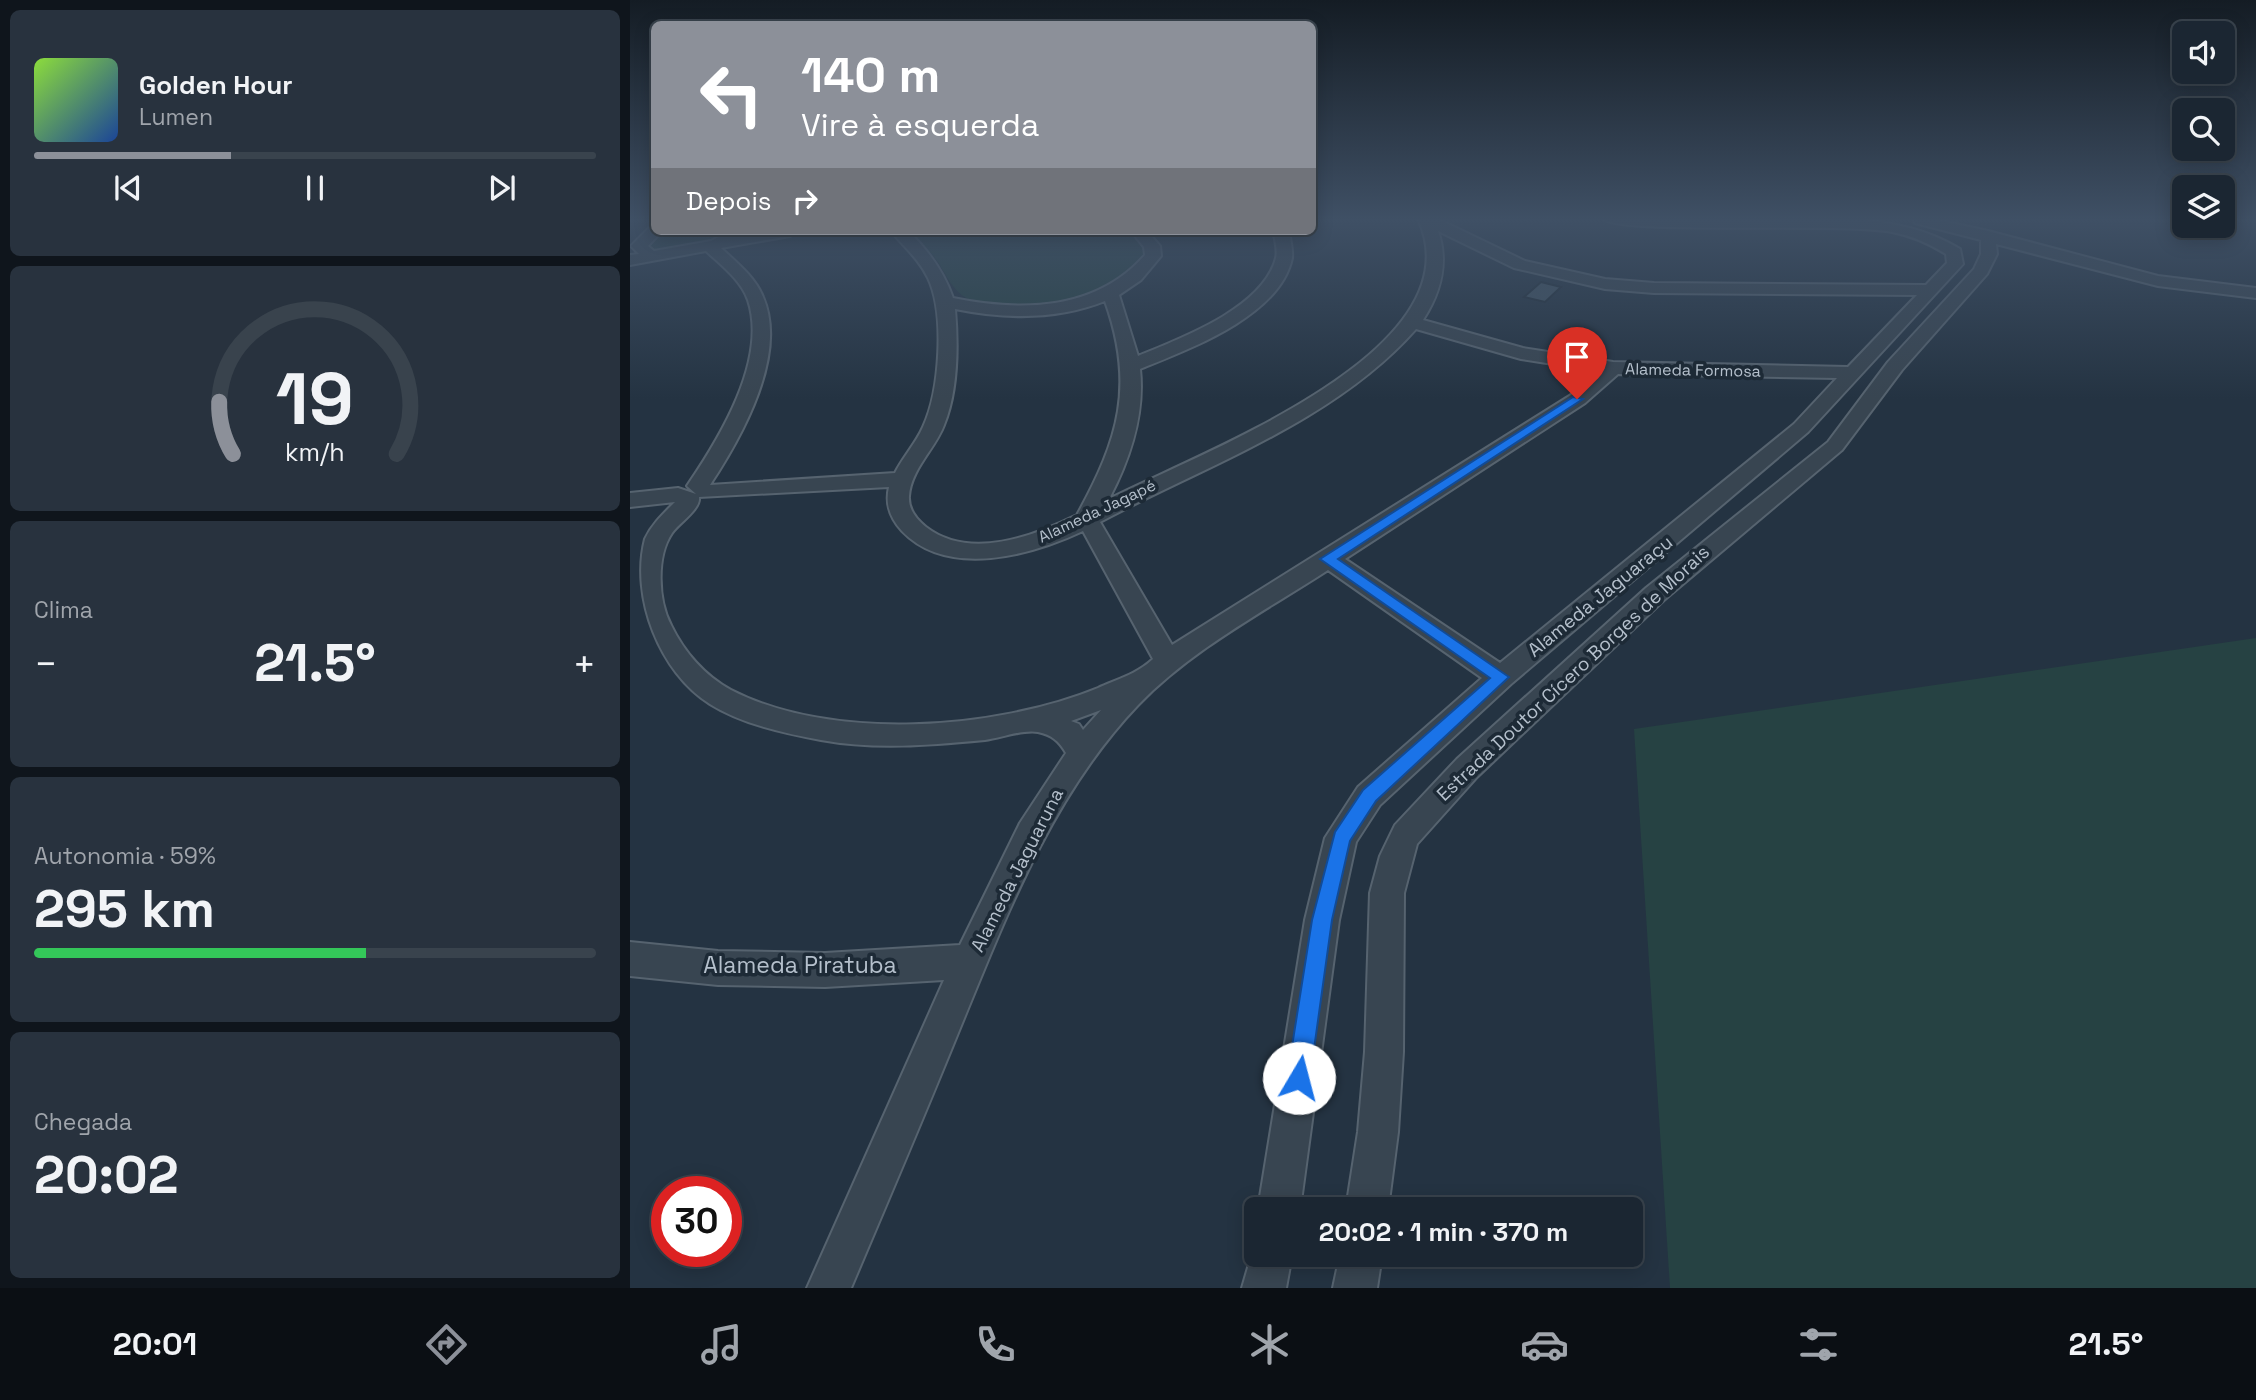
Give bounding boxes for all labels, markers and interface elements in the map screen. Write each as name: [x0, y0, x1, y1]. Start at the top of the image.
map controls: [2172, 21, 2235, 238]
button: sound: [2172, 21, 2235, 84]
text: 140 m: [801, 44, 940, 106]
icon: left: [686, 49, 777, 140]
text: Golden Hour: [139, 68, 293, 102]
button: search: [2172, 98, 2235, 161]
text: Lumen: [139, 102, 213, 132]
text: Vire à esquerda: [801, 105, 1039, 145]
icon: previous: [109, 169, 147, 207]
icon: pause: [296, 169, 334, 207]
icon: next: [483, 169, 521, 207]
button: layers: [2172, 175, 2235, 238]
icon: right: [786, 182, 824, 220]
text: Depois: [686, 184, 772, 218]
pin: [1547, 327, 1607, 399]
icon: arrive: [1558, 338, 1596, 376]
text: 19: [276, 353, 354, 446]
street label: Alameda Formosa: [1625, 358, 1761, 382]
text: km/h: [285, 436, 345, 468]
street label: Alameda Jagapé: [1035, 475, 1159, 547]
street label: Alameda Jaguaraçu: [1522, 530, 1678, 662]
street label: Estrada Doutor Cícero Borges de Morais: [1431, 540, 1715, 806]
text: Clima: [34, 595, 93, 625]
text: 21.5°: [254, 630, 376, 696]
text: −: [34, 640, 58, 688]
text: +: [572, 640, 596, 688]
street label: Alameda Jaguaruna: [965, 784, 1069, 956]
text: Autonomia · 59%: [34, 841, 216, 871]
text: 295 km: [34, 876, 215, 942]
street label: Alameda Piratuba: [703, 950, 897, 980]
position arrow: [1262, 1041, 1336, 1115]
text: Chegada: [34, 1107, 132, 1137]
text: 20:02: [34, 1142, 179, 1208]
speed limit sign: 30: [651, 1176, 742, 1267]
text: 20:02 · 1 min · 370 m: [1319, 1215, 1568, 1249]
icon: directions: [422, 1320, 471, 1369]
icon: music: [697, 1320, 746, 1369]
icon: phone: [971, 1320, 1020, 1369]
icon: climate: [1245, 1320, 1294, 1369]
icon: car: [1520, 1320, 1569, 1369]
icon: filters: [1794, 1320, 1843, 1369]
text: 20:01: [113, 1324, 197, 1364]
text: 21.5°: [2068, 1324, 2143, 1364]

